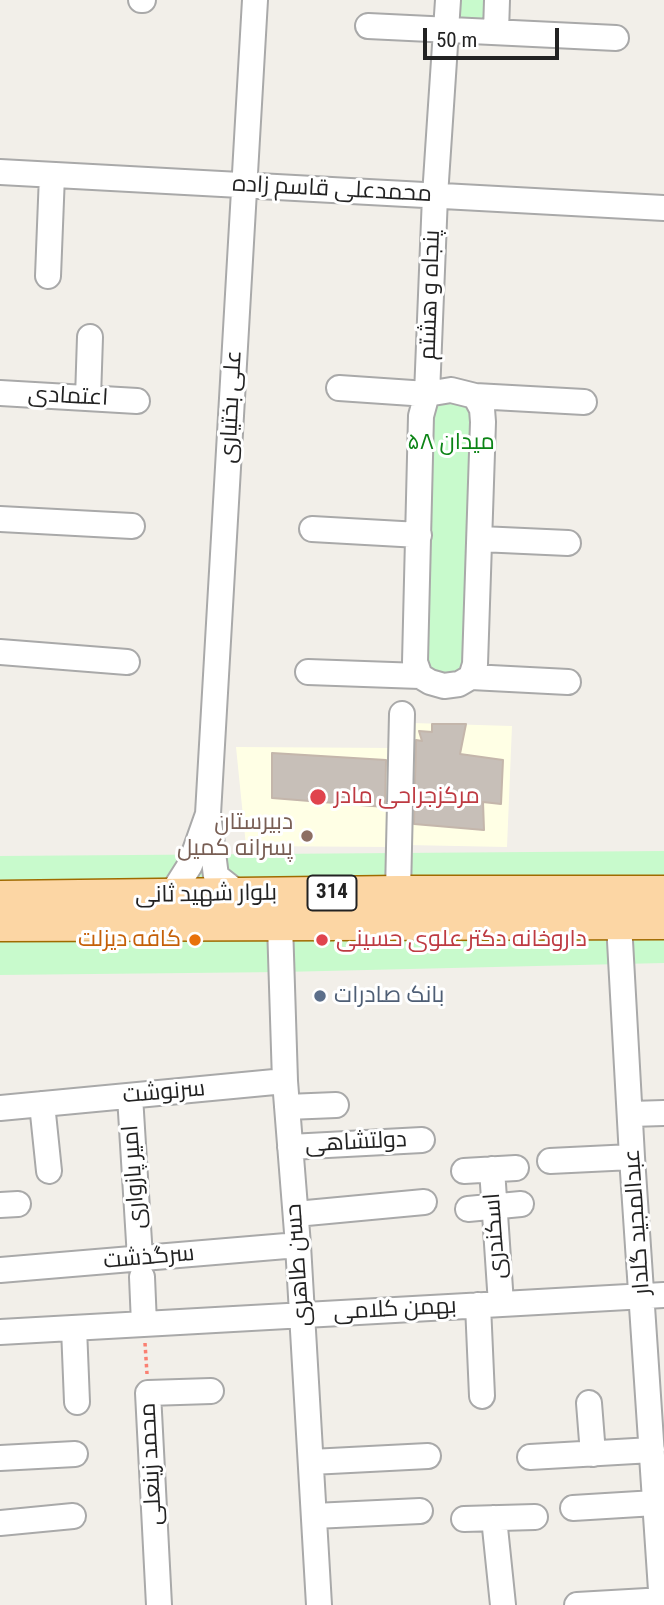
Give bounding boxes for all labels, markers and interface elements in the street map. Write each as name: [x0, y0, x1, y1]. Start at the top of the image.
scale bar: [426, 14, 562, 58]
text: 50 m: [436, 28, 477, 52]
street label: محمدعلی قاسم زاده: [232, 171, 432, 209]
street label: پنجاه و هشتم: [415, 230, 447, 360]
street label: علی بختیاری: [215, 350, 249, 464]
street label: اعتمادی: [27, 381, 109, 413]
park label: میدان ۵۸: [407, 429, 495, 457]
place label: مرکزجراحی مادر: [334, 783, 480, 811]
marker: مرکزجراحی مادر: [308, 787, 328, 807]
place label: دبیرستان پسرانه کمیل: [177, 809, 293, 863]
marker: دبیرستان پسرانه کمیل: [299, 828, 315, 844]
road number: 314: [308, 876, 356, 910]
street label: بلوار شهید ثانی: [135, 880, 277, 910]
place label: کافه دیزلت: [78, 926, 181, 954]
place label: داروخانه دکتر علوی حسینی: [336, 926, 587, 954]
marker: کافه دیزلت: [187, 932, 203, 948]
marker: داروخانه دکتر علوی حسینی: [314, 932, 330, 948]
place label: بانک صادرات: [334, 982, 444, 1010]
marker: بانک صادرات: [312, 988, 328, 1004]
street label: سرنوشت: [122, 1076, 206, 1110]
street label: امیر پازواری: [118, 1124, 152, 1230]
street label: دولتشاهی: [304, 1127, 408, 1159]
street label: عبدالمجید گلدار: [619, 1148, 657, 1296]
street label: اسکندری: [479, 1192, 513, 1280]
street label: حسن طاهری: [281, 1203, 317, 1327]
street label: سرگذشت: [102, 1240, 196, 1276]
street label: بهمن کلامی: [333, 1293, 457, 1327]
street label: محمد زینعلی: [135, 1402, 169, 1526]

